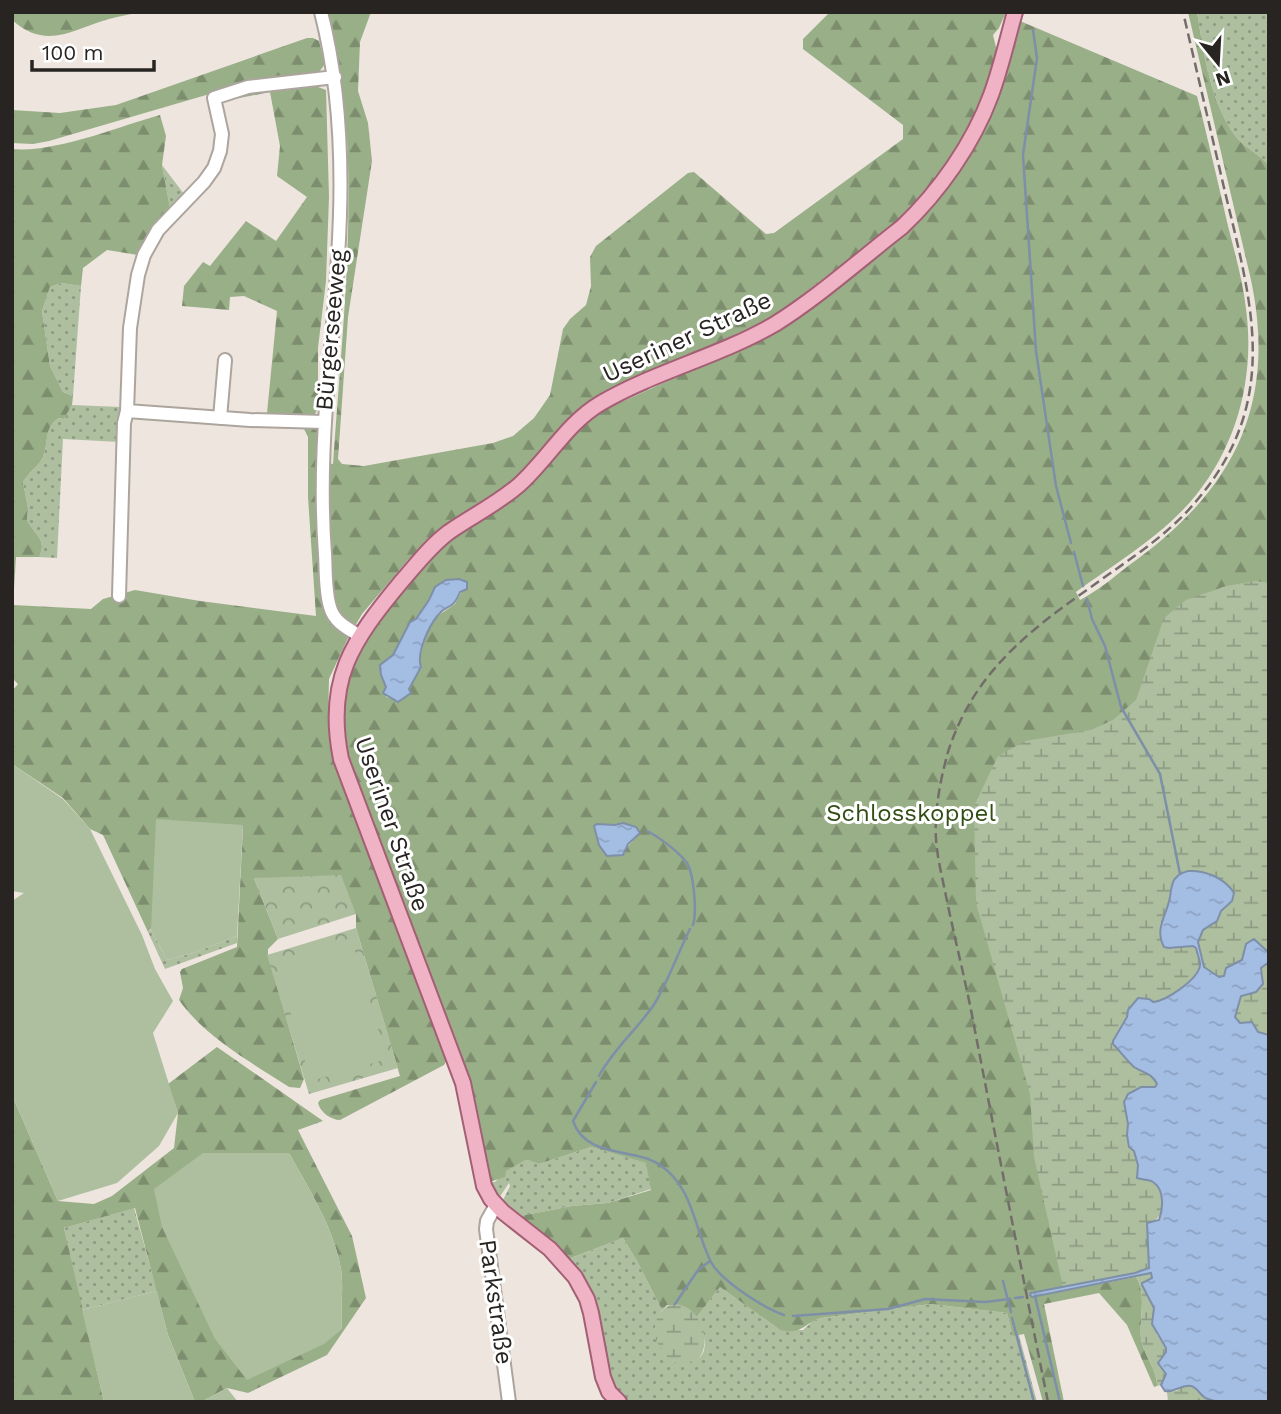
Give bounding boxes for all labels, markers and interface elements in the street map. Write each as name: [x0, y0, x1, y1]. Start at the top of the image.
scale bar: [32, 28, 154, 72]
north arrow: [1183, 28, 1253, 98]
text: 100 m: [42, 40, 104, 65]
text: N: [1213, 66, 1233, 92]
street label: Bürgerseeweg: [310, 248, 352, 412]
street label: Useriner Straße: [598, 286, 776, 388]
street label: Useriner Straße: [349, 733, 435, 915]
park label: Schlosskoppel: [826, 799, 996, 827]
street label: Parkstraße: [473, 1238, 519, 1366]

